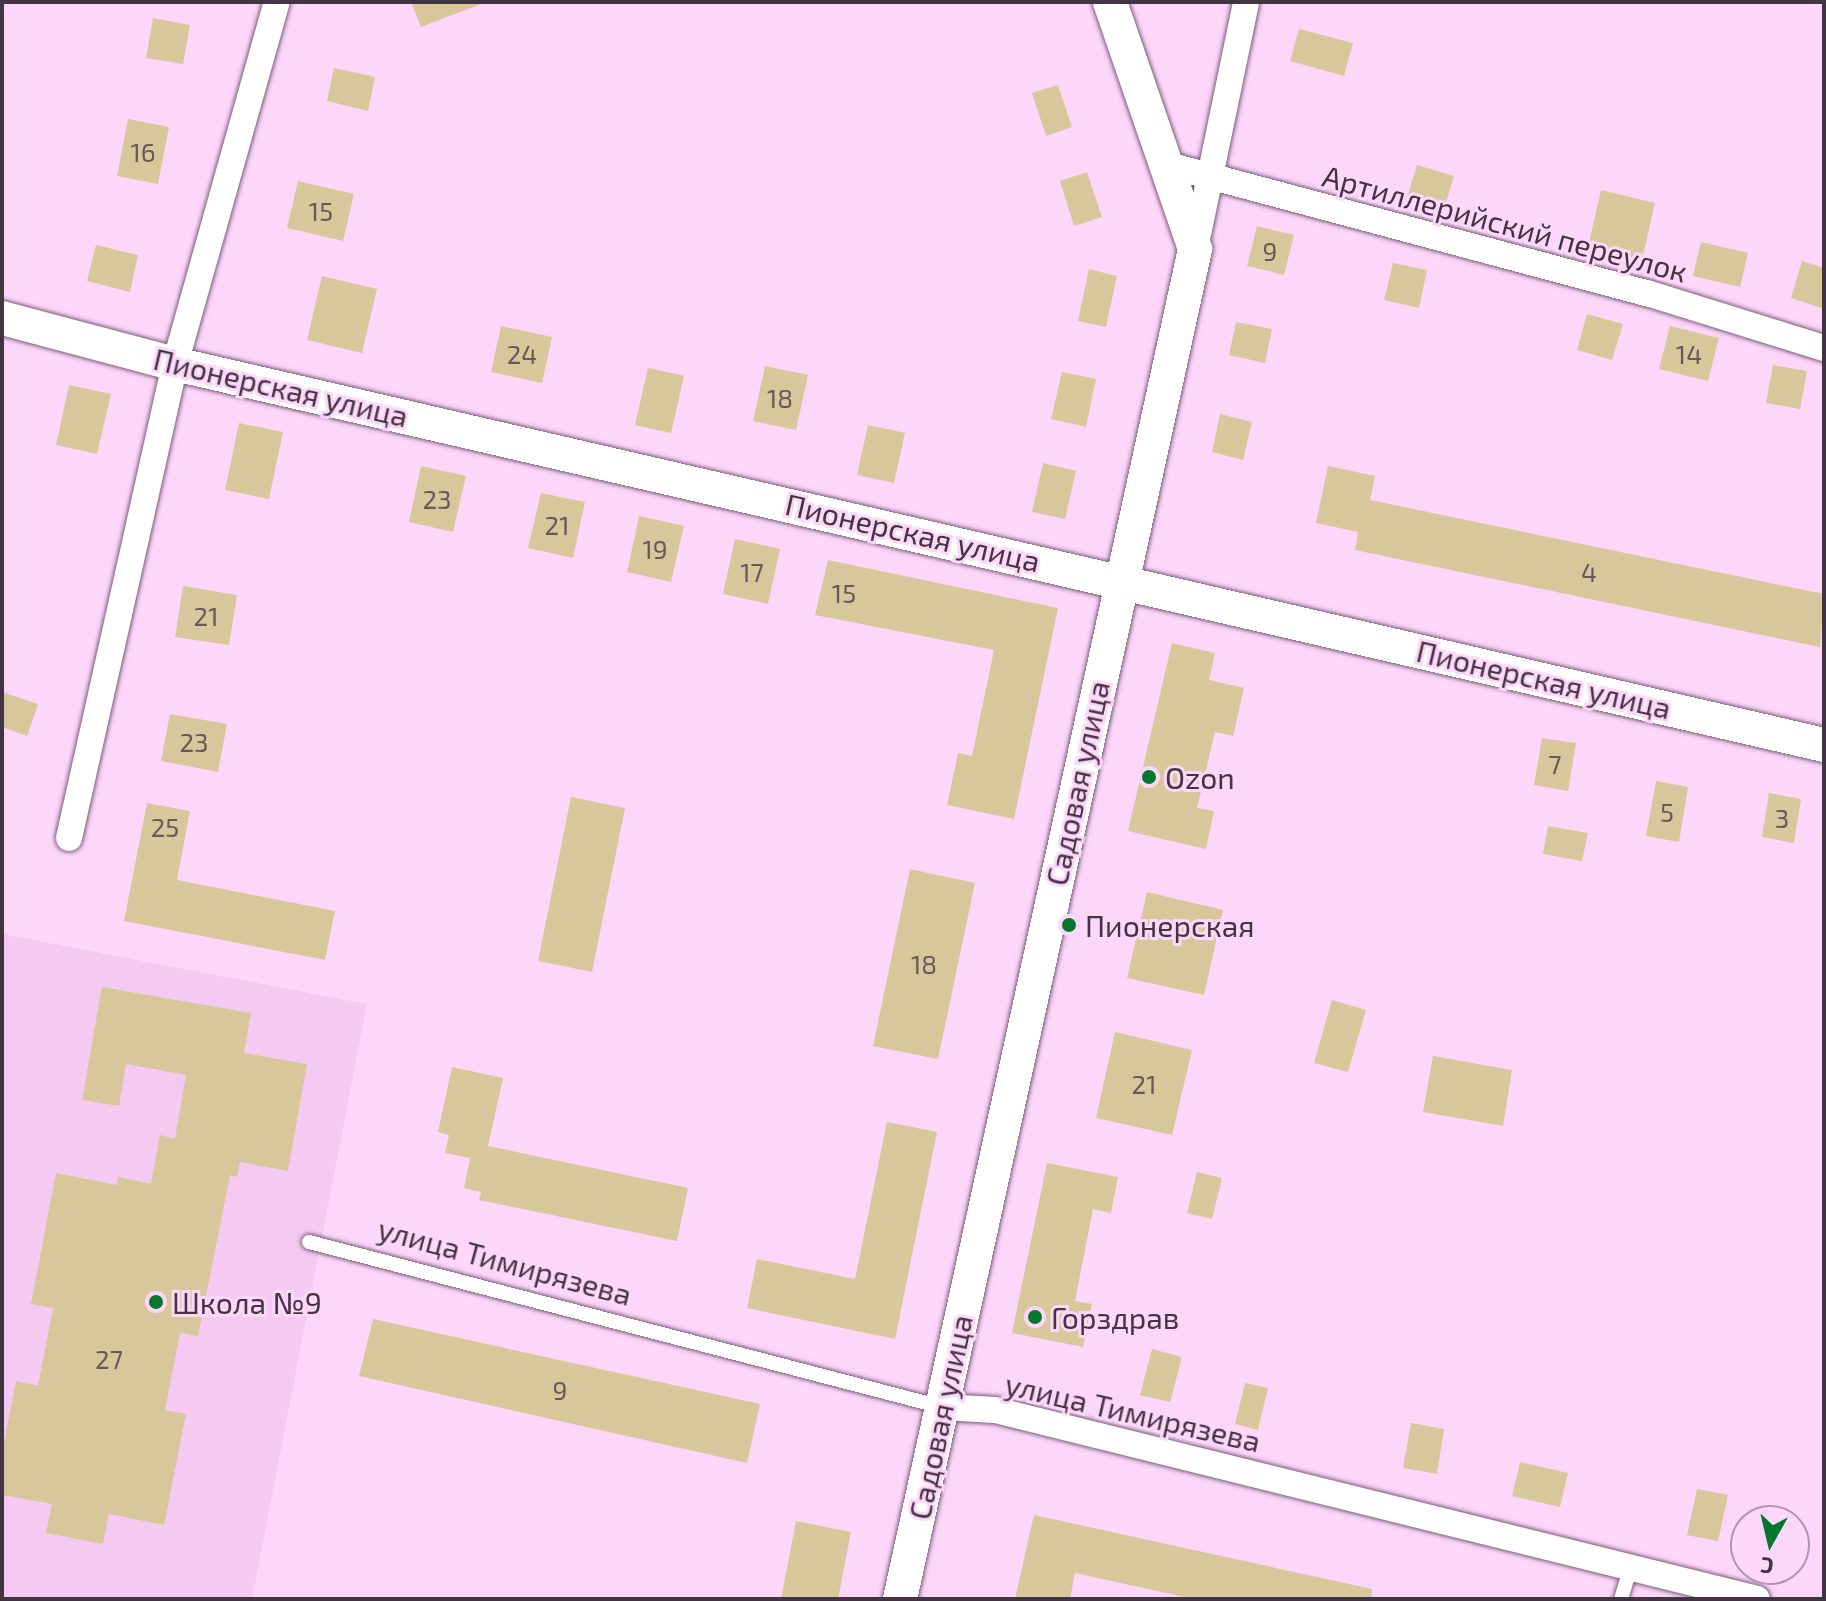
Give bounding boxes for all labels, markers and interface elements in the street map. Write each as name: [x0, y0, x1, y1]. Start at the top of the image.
house number: 16: [130, 136, 156, 168]
street label: Артиллерийский переулок: [1319, 157, 1691, 289]
house number: 15: [309, 195, 333, 227]
house number: 9: [1263, 235, 1277, 267]
house number: 24: [507, 338, 537, 370]
house number: 14: [1676, 338, 1702, 370]
street label: Пионерская улица: [150, 340, 412, 434]
house number: 18: [767, 382, 793, 414]
house number: 23: [422, 483, 452, 515]
street label: Пионерская улица: [782, 485, 1044, 579]
house number: 21: [545, 509, 569, 541]
house number: 19: [642, 533, 668, 565]
house number: 17: [740, 556, 764, 588]
house number: 4: [1581, 556, 1597, 588]
house number: 15: [832, 577, 856, 609]
house number: 21: [194, 600, 218, 632]
street label: Пионерская улица: [1413, 632, 1675, 726]
street label: Садовая улица: [1038, 677, 1116, 889]
house number: 23: [179, 726, 209, 758]
house number: 7: [1548, 748, 1562, 780]
place label: Ozon: [1165, 759, 1235, 795]
marker: Ozon: [1140, 768, 1158, 786]
house number: 5: [1660, 796, 1674, 828]
house number: 3: [1775, 802, 1789, 834]
house number: 25: [151, 811, 179, 843]
place label: Пионерская: [1085, 907, 1255, 943]
marker: Пионерская: [1060, 916, 1078, 934]
house number: 18: [911, 948, 937, 980]
house number: 21: [1132, 1068, 1156, 1100]
street label: улица Тимирязева: [374, 1210, 636, 1312]
place label: Школа №9: [172, 1284, 322, 1320]
marker: Школа №9: [147, 1293, 165, 1311]
place label: Горздрав: [1051, 1299, 1179, 1335]
marker: Горздрав: [1026, 1308, 1044, 1326]
street label: Садовая улица: [901, 1311, 979, 1523]
house number: 27: [95, 1343, 123, 1375]
street label: улица Тимирязева: [1002, 1365, 1264, 1459]
house number: 9: [553, 1374, 567, 1406]
north arrow: [1730, 1505, 1810, 1585]
text: С: [1759, 1553, 1775, 1581]

